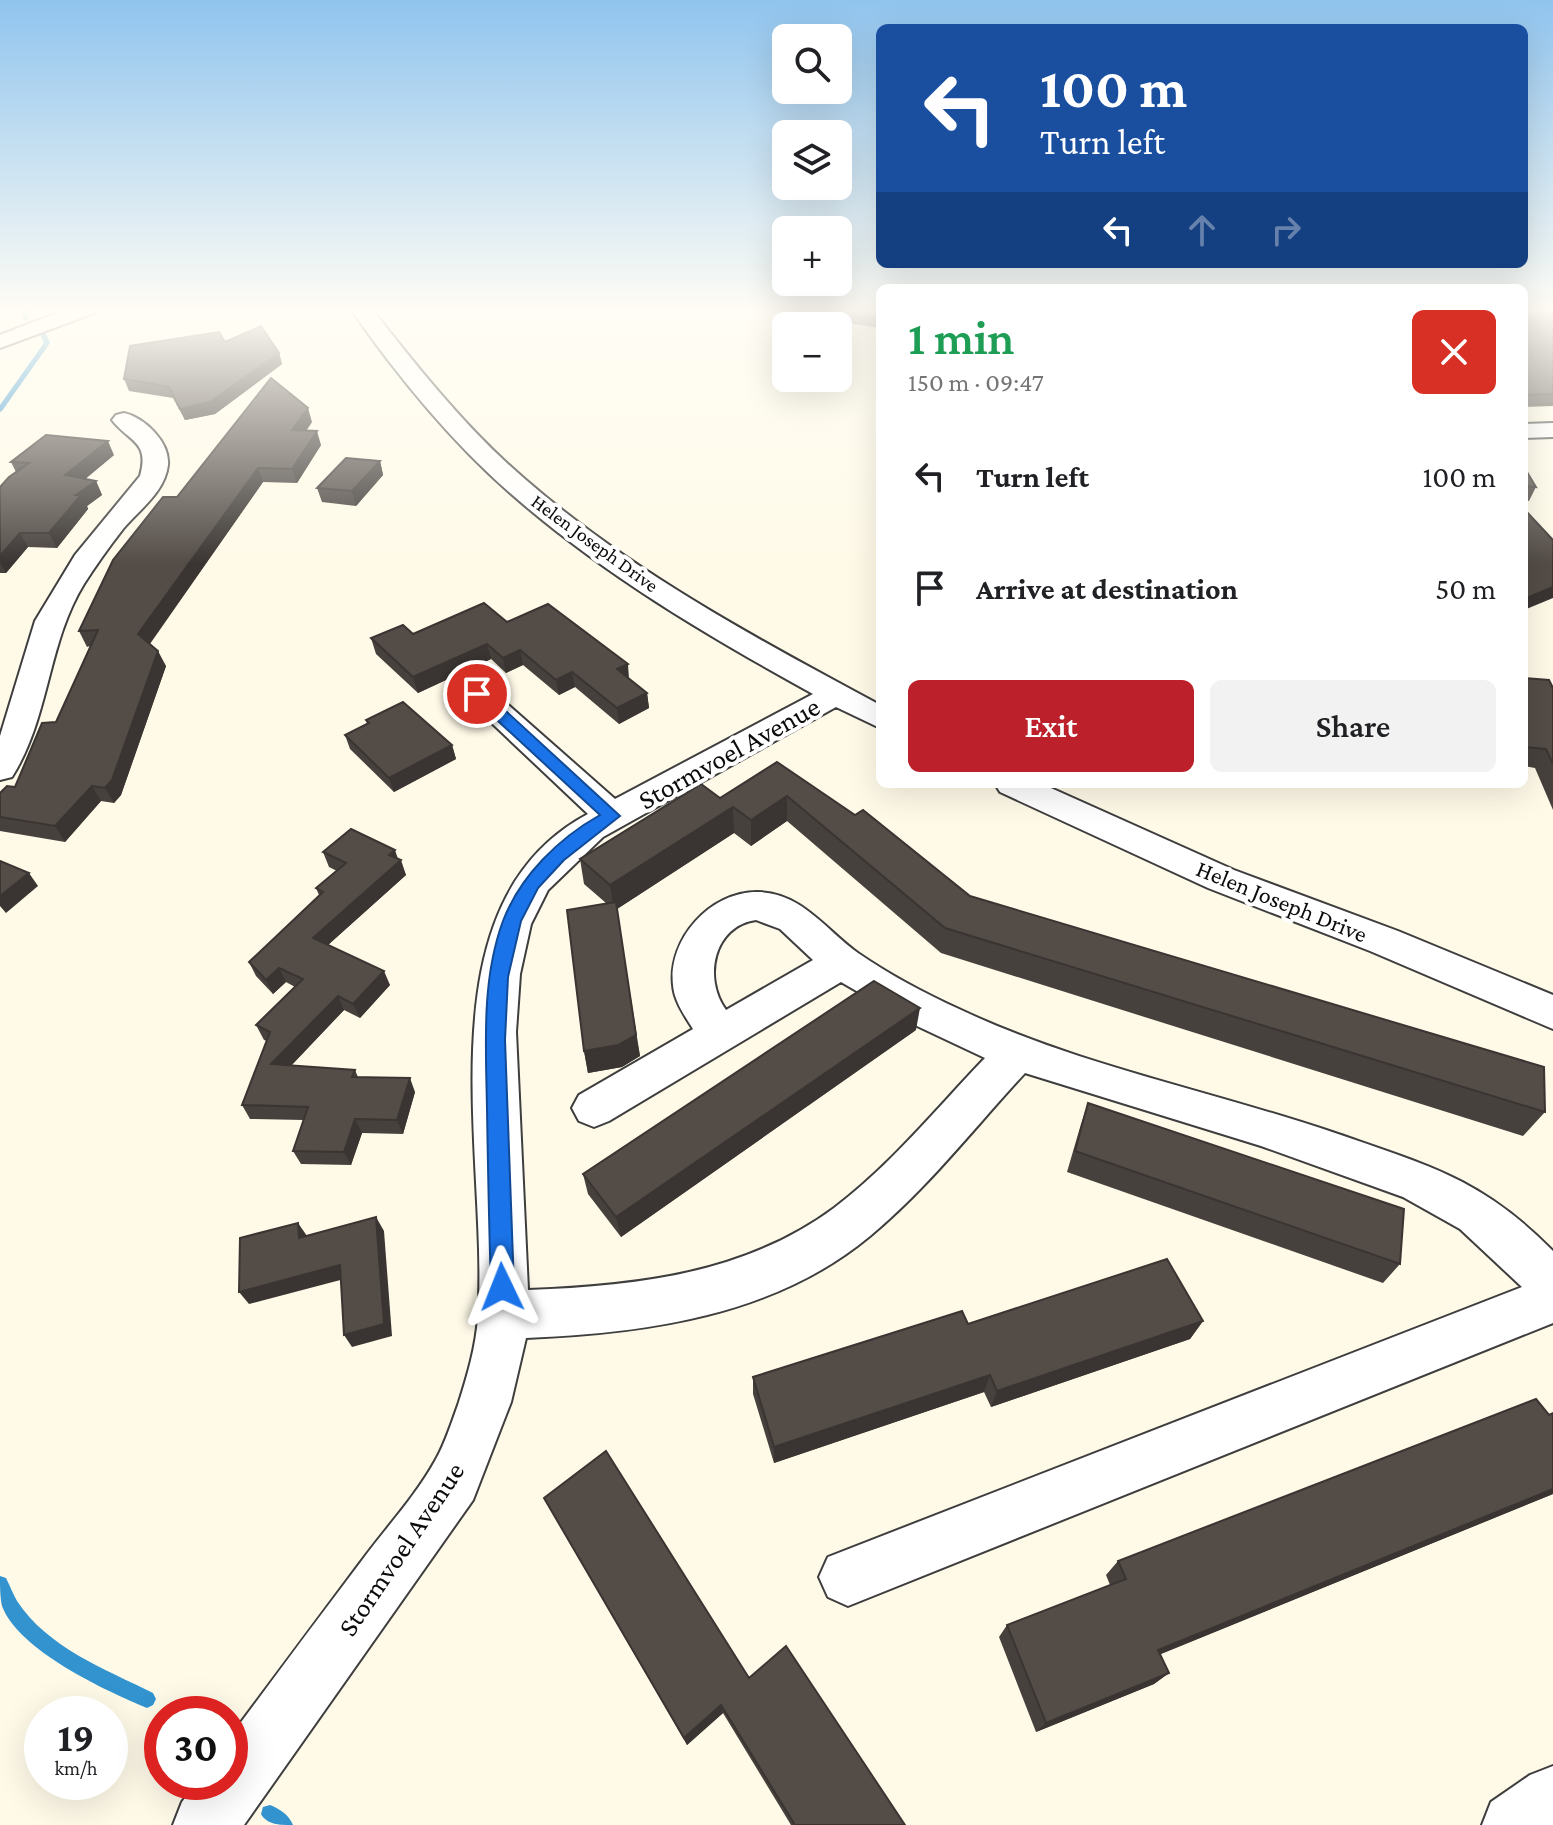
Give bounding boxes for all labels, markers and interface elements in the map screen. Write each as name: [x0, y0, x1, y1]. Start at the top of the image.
map controls: [772, 24, 852, 392]
button: search: [772, 24, 852, 104]
icon: left: [908, 56, 1012, 160]
text: 100 m: [1040, 57, 1187, 119]
button: layers: [772, 120, 852, 200]
text: Turn left: [1040, 122, 1165, 162]
icon: left: [1096, 208, 1140, 252]
icon: ahead: [1180, 208, 1224, 252]
icon: right: [1264, 208, 1308, 252]
button: +: [772, 216, 852, 296]
button: close: [1412, 310, 1496, 394]
text: 1 min: [908, 311, 1015, 364]
button: −: [772, 312, 852, 392]
text: 150 m · 09:47: [908, 368, 1044, 397]
icon: left: [908, 454, 952, 498]
text: Turn left: [976, 460, 1089, 493]
text: 100 m: [1422, 460, 1496, 493]
street label: Helen Joseph Drive: [527, 490, 663, 597]
icon: arrive: [908, 566, 952, 610]
text: Arrive at destination: [976, 572, 1238, 605]
text: 50 m: [1435, 572, 1496, 605]
pin: [443, 660, 511, 728]
icon: arrive: [455, 672, 499, 716]
button: Exit: [908, 680, 1194, 772]
button: Share: [1210, 680, 1496, 772]
street label: Stormvoel Avenue: [633, 690, 825, 816]
street label: Helen Joseph Drive: [1193, 854, 1371, 948]
position arrow: [460, 1245, 544, 1329]
street label: Stormvoel Avenue: [332, 1456, 470, 1642]
speed limit sign: 30: [144, 1696, 248, 1800]
text: 19: [58, 1715, 94, 1760]
text: km/h: [54, 1757, 98, 1779]

